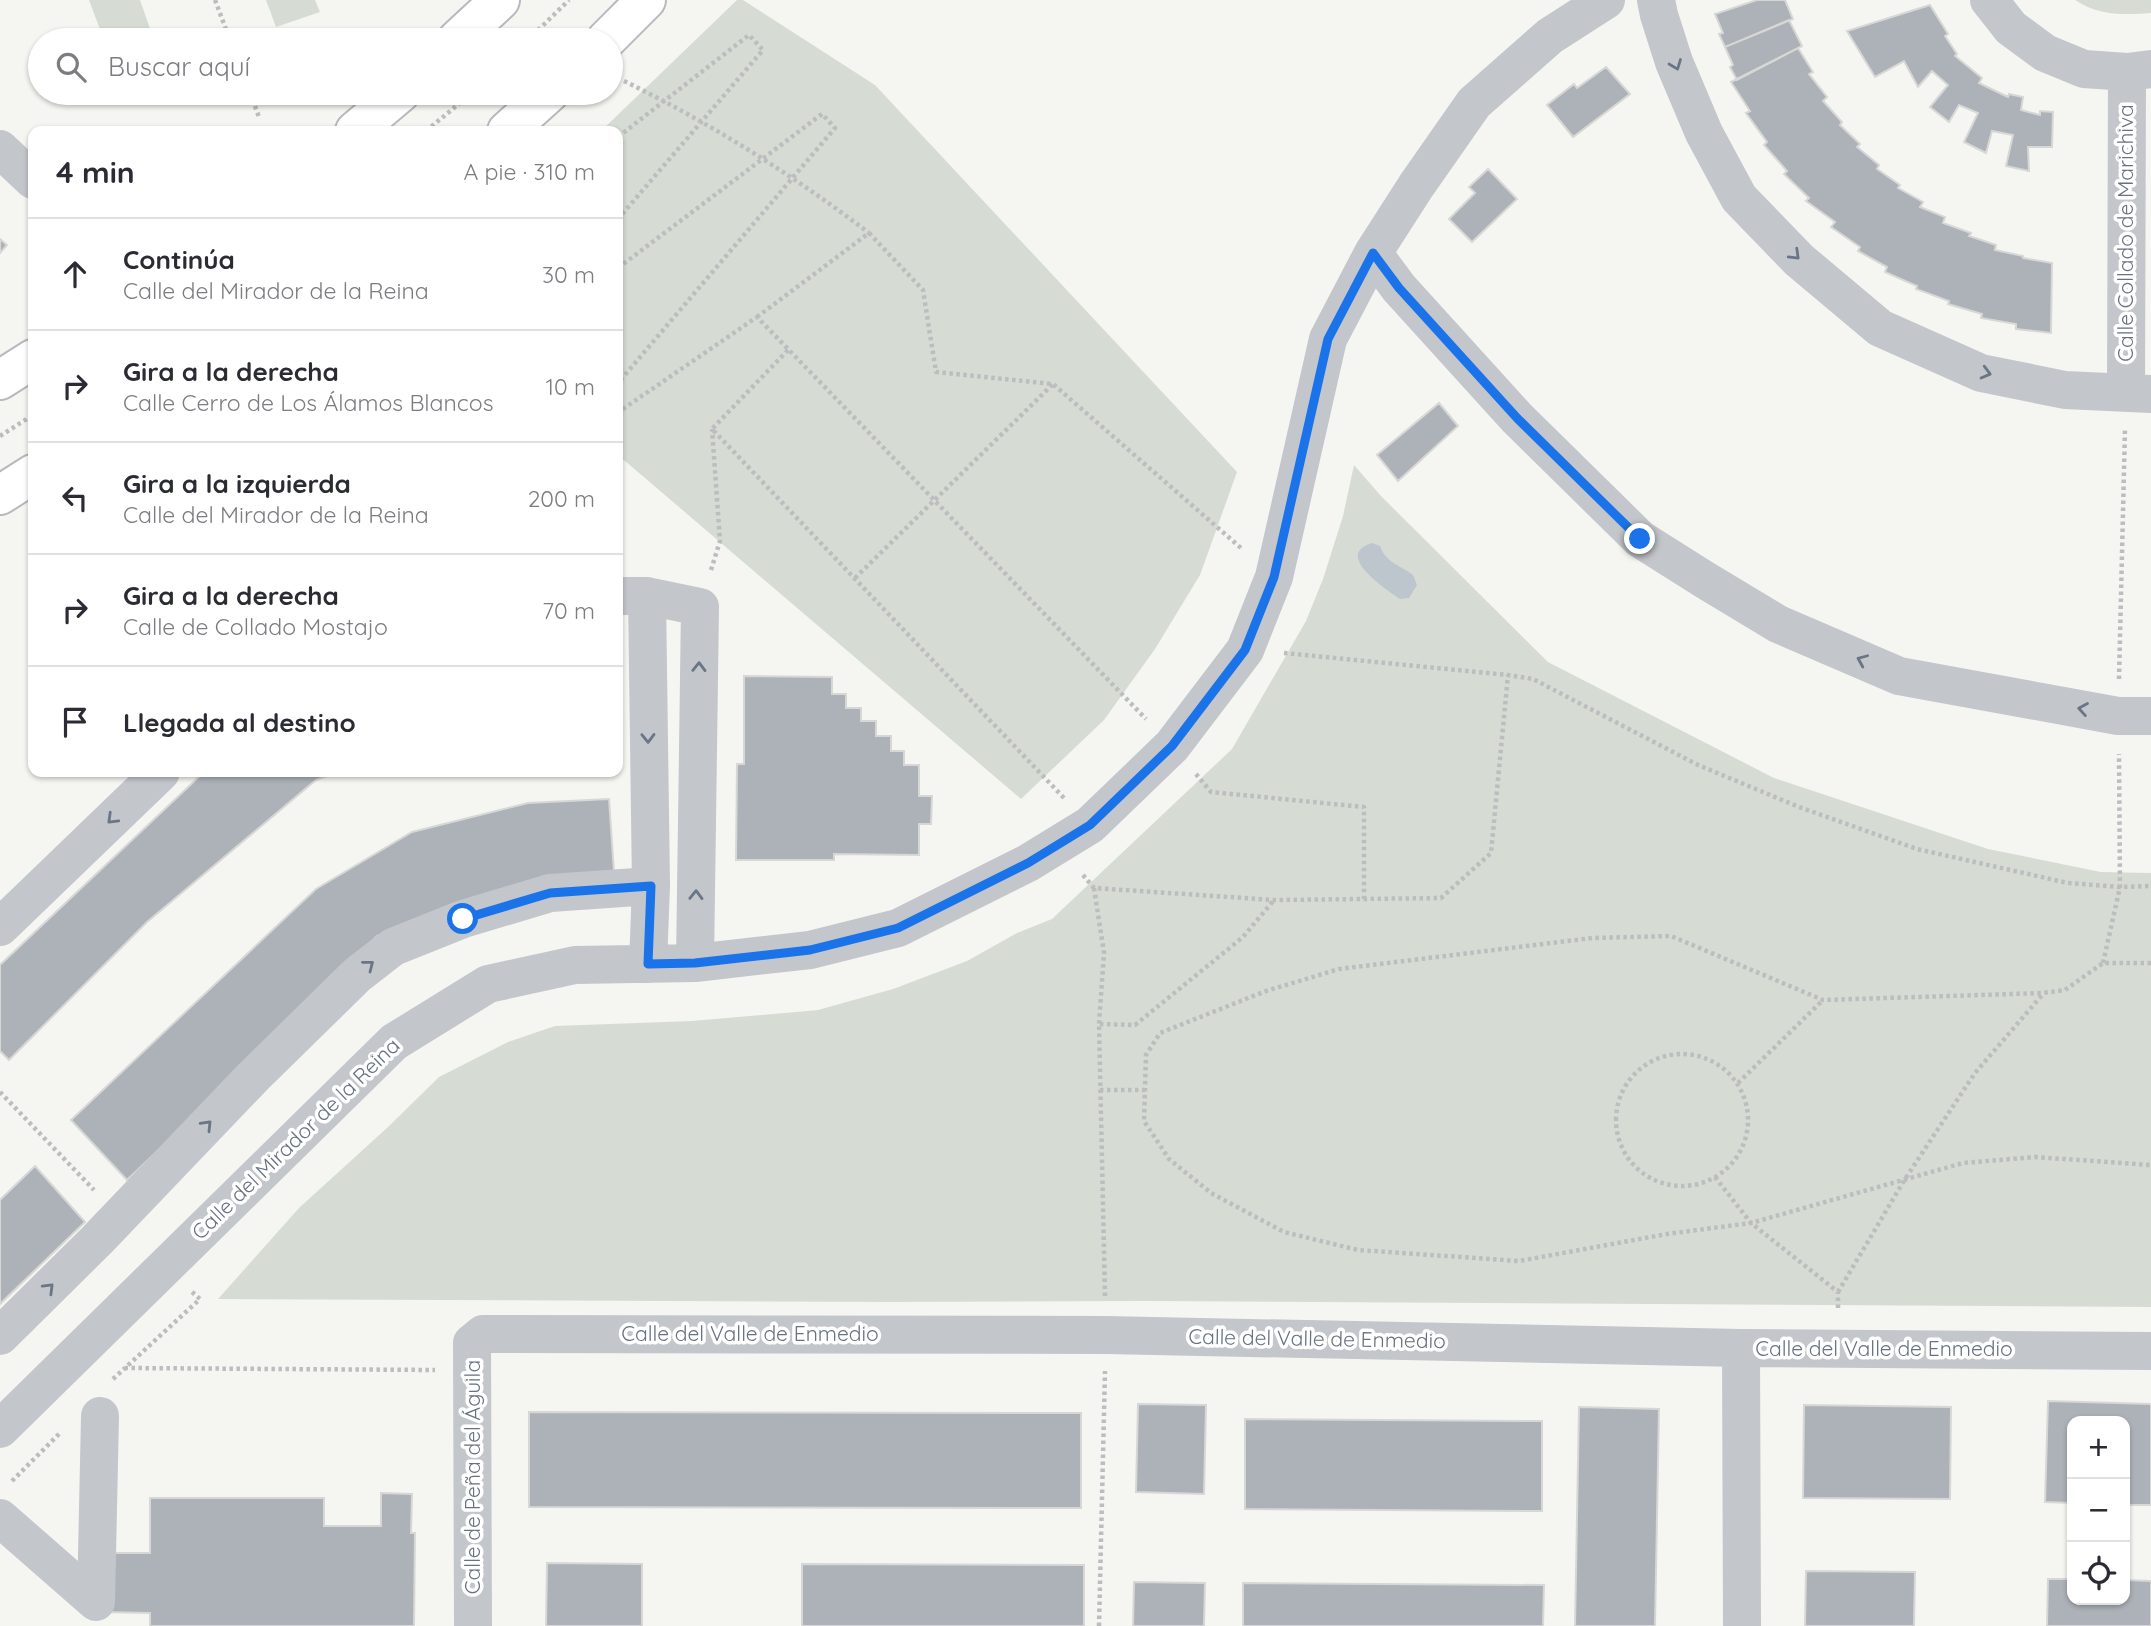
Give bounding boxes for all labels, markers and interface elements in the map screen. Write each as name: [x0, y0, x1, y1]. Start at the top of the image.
search box: [28, 28, 623, 105]
icon: search: [52, 48, 90, 86]
text: Buscar aquí: [108, 50, 250, 83]
one-way arrow: [1668, 59, 1682, 71]
street label: Calle Collado de Marichiva: [2112, 104, 2138, 362]
text: 4 min: [56, 153, 135, 191]
text: A pie · 310 m: [463, 157, 595, 186]
text: Continúa: [123, 243, 235, 276]
one-way arrow: [1787, 247, 1800, 260]
icon: ahead: [56, 255, 94, 293]
text: 30 m: [542, 260, 595, 289]
text: Calle del Mirador de la Reina: [123, 276, 429, 305]
text: Gira a la derecha: [123, 355, 339, 388]
one-way arrow: [1980, 365, 1992, 379]
icon: right: [56, 367, 94, 405]
text: 10 m: [546, 372, 595, 401]
text: Calle Cerro de Los Álamos Blancos: [123, 388, 493, 417]
text: Gira a la izquierda: [123, 467, 351, 500]
icon: left: [56, 479, 94, 517]
text: 200 m: [528, 484, 595, 513]
text: Calle del Mirador de la Reina: [123, 500, 429, 529]
route end: [1624, 523, 1655, 554]
text: Gira a la derecha: [123, 579, 339, 612]
icon: right: [56, 591, 94, 629]
text: 70 m: [542, 596, 595, 625]
text: Calle de Collado Mostajo: [123, 612, 388, 641]
one-way arrow: [1857, 654, 1869, 668]
one-way arrow: [691, 661, 707, 672]
one-way arrow: [2077, 702, 2089, 717]
icon: arrive: [56, 703, 94, 741]
text: Llegada al destino: [123, 706, 356, 739]
one-way arrow: [641, 733, 656, 744]
one-way arrow: [107, 811, 120, 824]
one-way arrow: [688, 889, 704, 899]
route start: [447, 903, 478, 934]
one-way arrow: [362, 961, 374, 974]
street label: Calle del Mirador de la Reina: [186, 1032, 405, 1245]
one-way arrow: [199, 1120, 212, 1133]
one-way arrow: [40, 1283, 53, 1296]
street label: Calle del Valle de Enmedio: [621, 1320, 879, 1346]
street label: Calle del Valle de Enmedio: [1188, 1323, 1446, 1353]
street label: Calle del Valle de Enmedio: [1755, 1335, 2013, 1361]
street label: Calle de Peña del Águila: [459, 1360, 485, 1594]
map controls: [2067, 1416, 2130, 1605]
button: +: [2067, 1416, 2130, 1479]
button: −: [2067, 1479, 2130, 1542]
button: locate: [2067, 1542, 2130, 1605]

